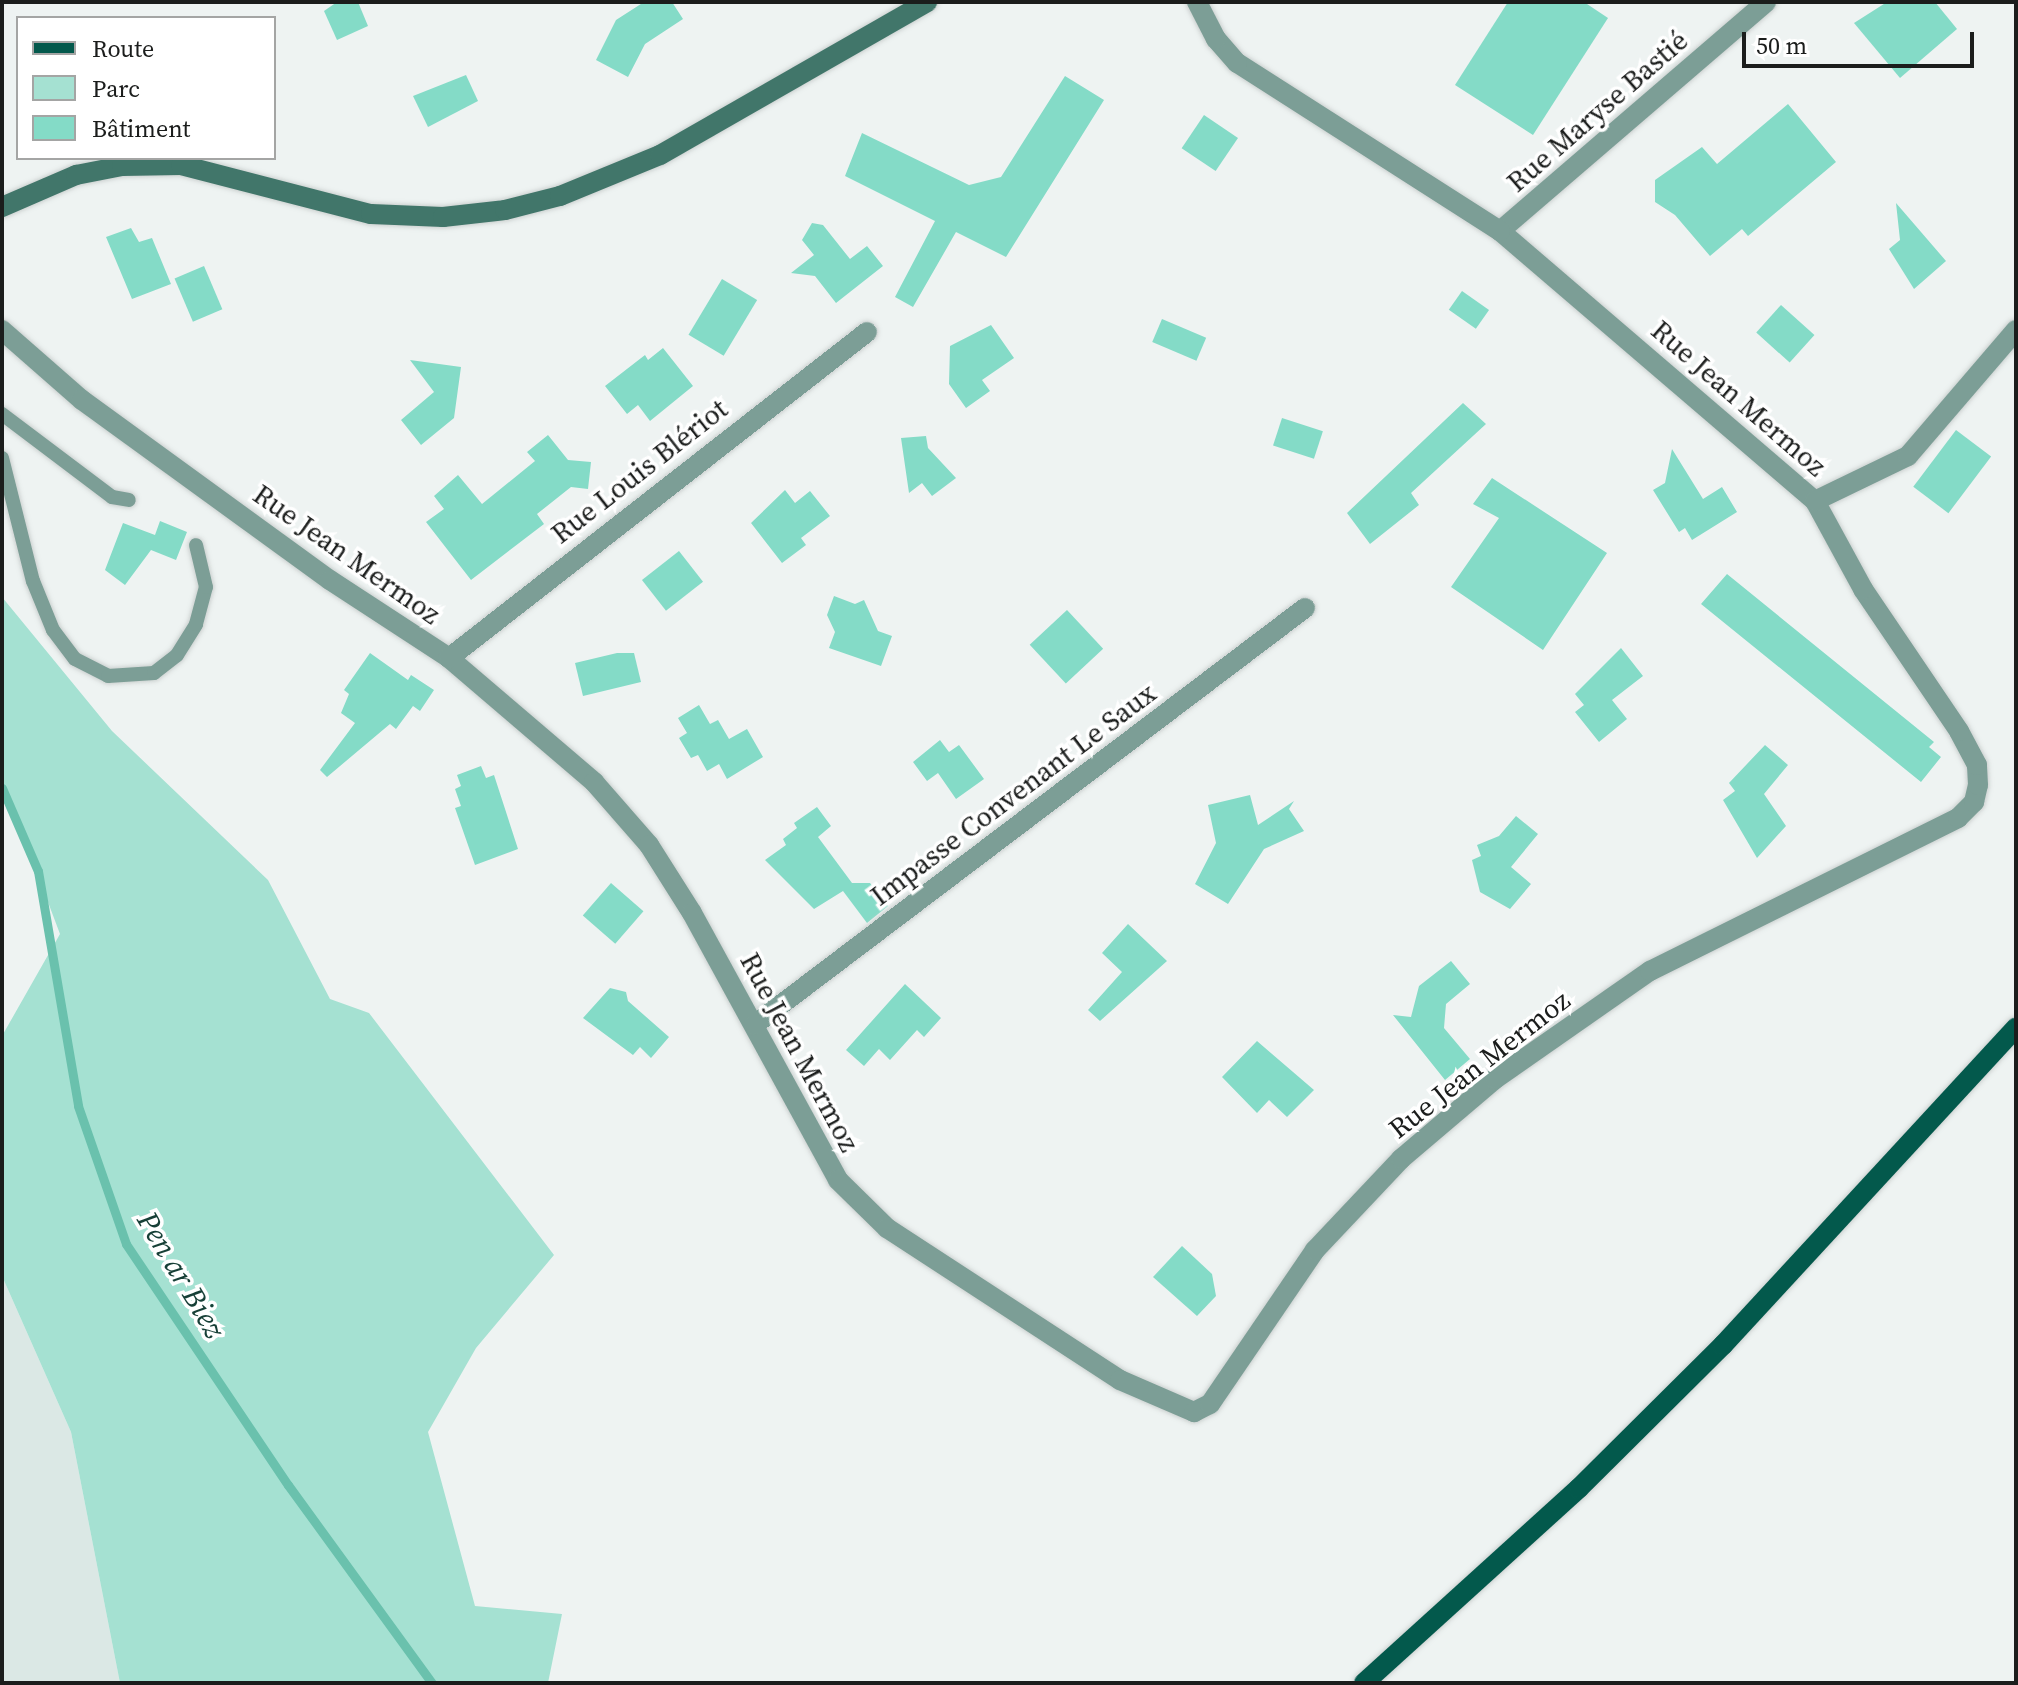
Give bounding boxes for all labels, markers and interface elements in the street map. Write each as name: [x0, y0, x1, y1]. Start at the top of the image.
legend: [16, 16, 276, 160]
scale bar: [1746, 16, 1978, 66]
street label: Rue Maryse Bastié: [1500, 23, 1694, 199]
text: 50 m: [1756, 29, 1807, 62]
text: Route: [92, 32, 154, 65]
text: Parc: [92, 72, 140, 105]
text: Bâtiment: [92, 112, 190, 145]
street label: Rue Jean Mermoz: [1645, 313, 1833, 483]
street label: Rue Louis Blériot: [544, 392, 734, 550]
street label: Rue Jean Mermoz: [247, 477, 447, 631]
street label: Impasse Convenant Le Saux: [864, 676, 1162, 912]
street label: Rue Jean Mermoz: [733, 947, 867, 1157]
street label: Rue Jean Mermoz: [1382, 983, 1576, 1145]
water label: Pen ar Biez: [129, 1205, 233, 1345]

